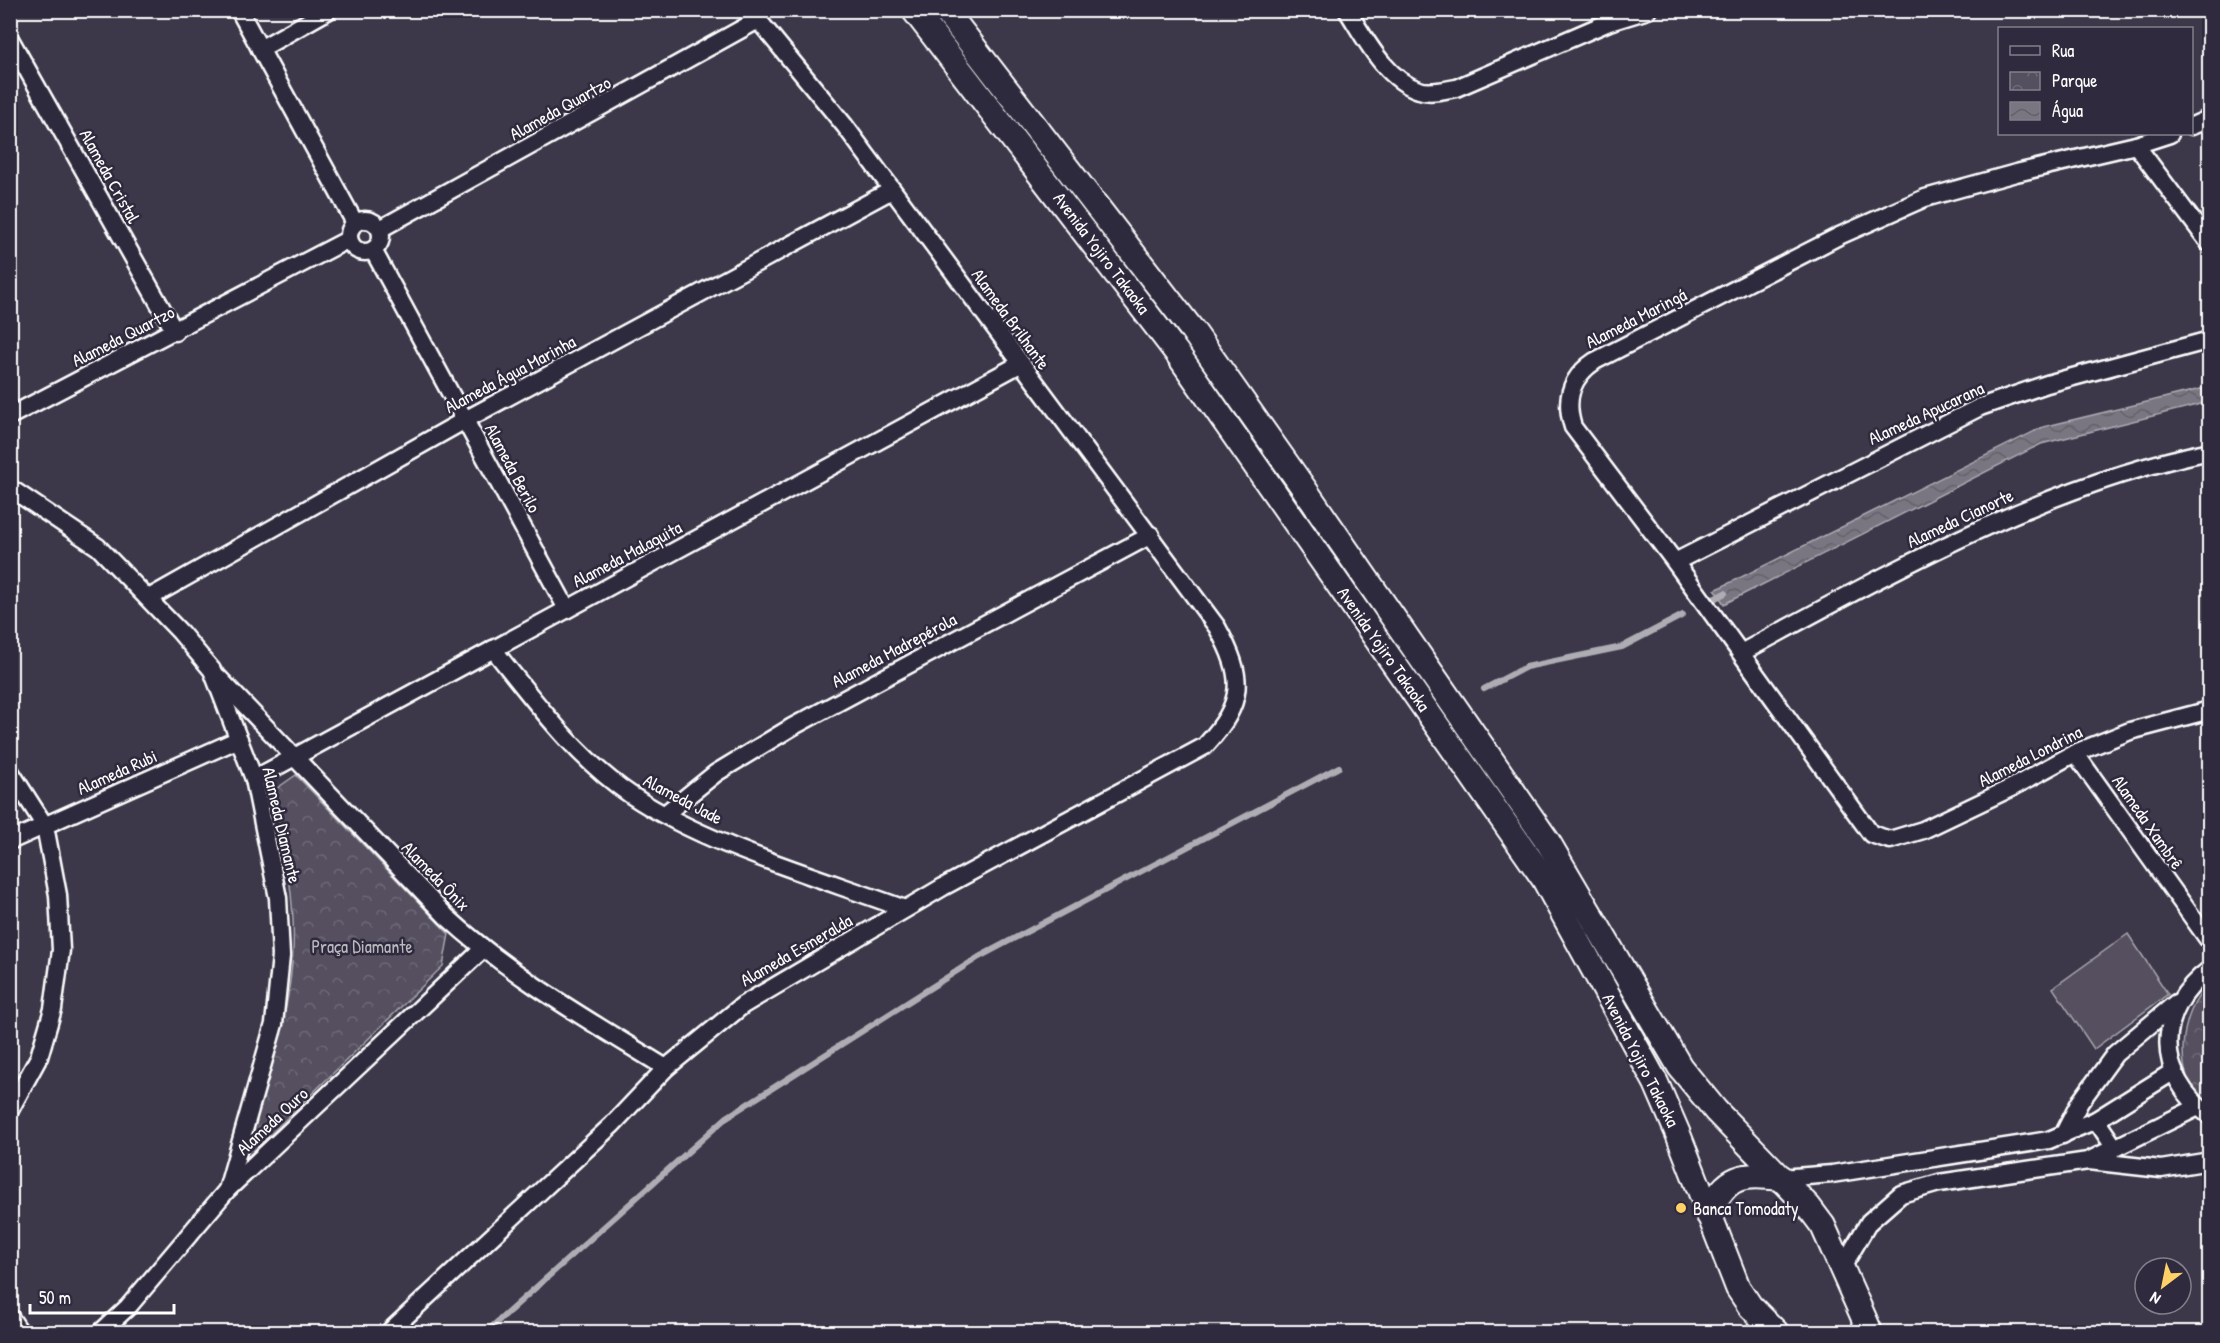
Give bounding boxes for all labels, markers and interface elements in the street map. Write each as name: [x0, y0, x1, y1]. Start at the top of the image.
legend: [1998, 27, 2193, 135]
text: Rua: [2052, 38, 2074, 63]
text: Parque: [2052, 68, 2097, 93]
street label: Alameda Quartzo: [505, 70, 615, 146]
text: Água: [2052, 98, 2083, 123]
street label: Alameda Cristal: [74, 124, 146, 228]
street label: Avenida Yojiro Takaoka: [1048, 187, 1156, 319]
street label: Alameda Brilhante: [966, 263, 1056, 375]
street label: Alameda Maringá: [1581, 282, 1691, 354]
street label: Alameda Quartzo: [67, 299, 179, 373]
street label: Alameda Água Marinha: [440, 329, 580, 419]
street label: Alameda Apucarana: [1864, 375, 1988, 451]
street label: Alameda Berilo: [479, 419, 547, 517]
street label: Alameda Cianorte: [1903, 482, 2017, 554]
street label: Alameda Malaquita: [568, 515, 686, 593]
street label: Avenida Yojiro Takaoka: [1332, 582, 1436, 716]
street label: Alameda Madrepérola: [827, 607, 961, 693]
street label: Alameda Londrina: [1974, 719, 2086, 793]
street label: Alameda Rubi: [73, 743, 161, 801]
street label: Alameda Diamante: [256, 764, 308, 886]
street label: Alameda Jade: [639, 768, 727, 830]
street label: Alameda Xambrê: [2106, 770, 2190, 874]
street label: Alameda Ônix: [396, 835, 476, 917]
street label: Alameda Esmeralda: [735, 908, 857, 992]
park label: Praça Diamante: [311, 934, 413, 959]
street label: Avenida Yojiro Takaoka: [1596, 989, 1686, 1131]
street label: Alameda Ouro: [231, 1081, 313, 1161]
place label: Banca Tomodaty: [1693, 1196, 1799, 1221]
marker: Banca Tomodaty: [1674, 1201, 1688, 1215]
north arrow: [2133, 1256, 2193, 1316]
scale bar: [30, 1277, 174, 1315]
text: 50 m: [39, 1285, 71, 1310]
text: N: [2145, 1287, 2164, 1310]

